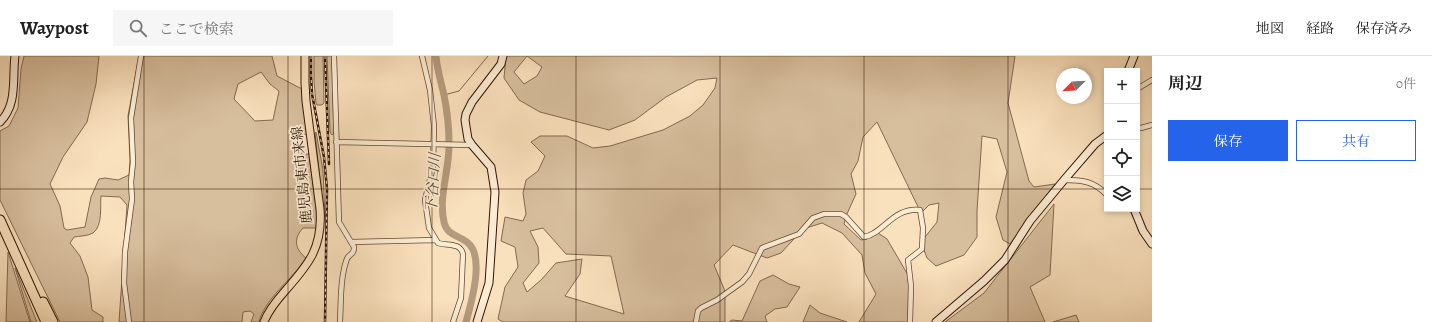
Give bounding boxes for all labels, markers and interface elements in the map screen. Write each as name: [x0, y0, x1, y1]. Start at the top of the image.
search box: [113, 10, 393, 46]
text: Waypost: [20, 15, 89, 41]
icon: search: [127, 17, 149, 39]
text: ここで検索: [159, 19, 234, 39]
text: 地図: [1256, 19, 1284, 38]
text: 経路: [1306, 19, 1334, 38]
text: 保存済み: [1356, 19, 1412, 38]
north arrow: [1056, 68, 1092, 104]
map controls: [1104, 68, 1140, 212]
button: +: [1104, 68, 1140, 104]
text: 周辺: [1168, 72, 1202, 95]
text: 0件: [1396, 75, 1416, 92]
button: −: [1104, 104, 1140, 140]
button: 保存: [1168, 120, 1288, 161]
button: 共有: [1296, 120, 1416, 161]
street label: 鹿児島東市来線: [287, 125, 317, 225]
button: locate: [1104, 140, 1140, 176]
water label: 下谷口川: [421, 150, 445, 214]
button: layers: [1104, 176, 1140, 212]

